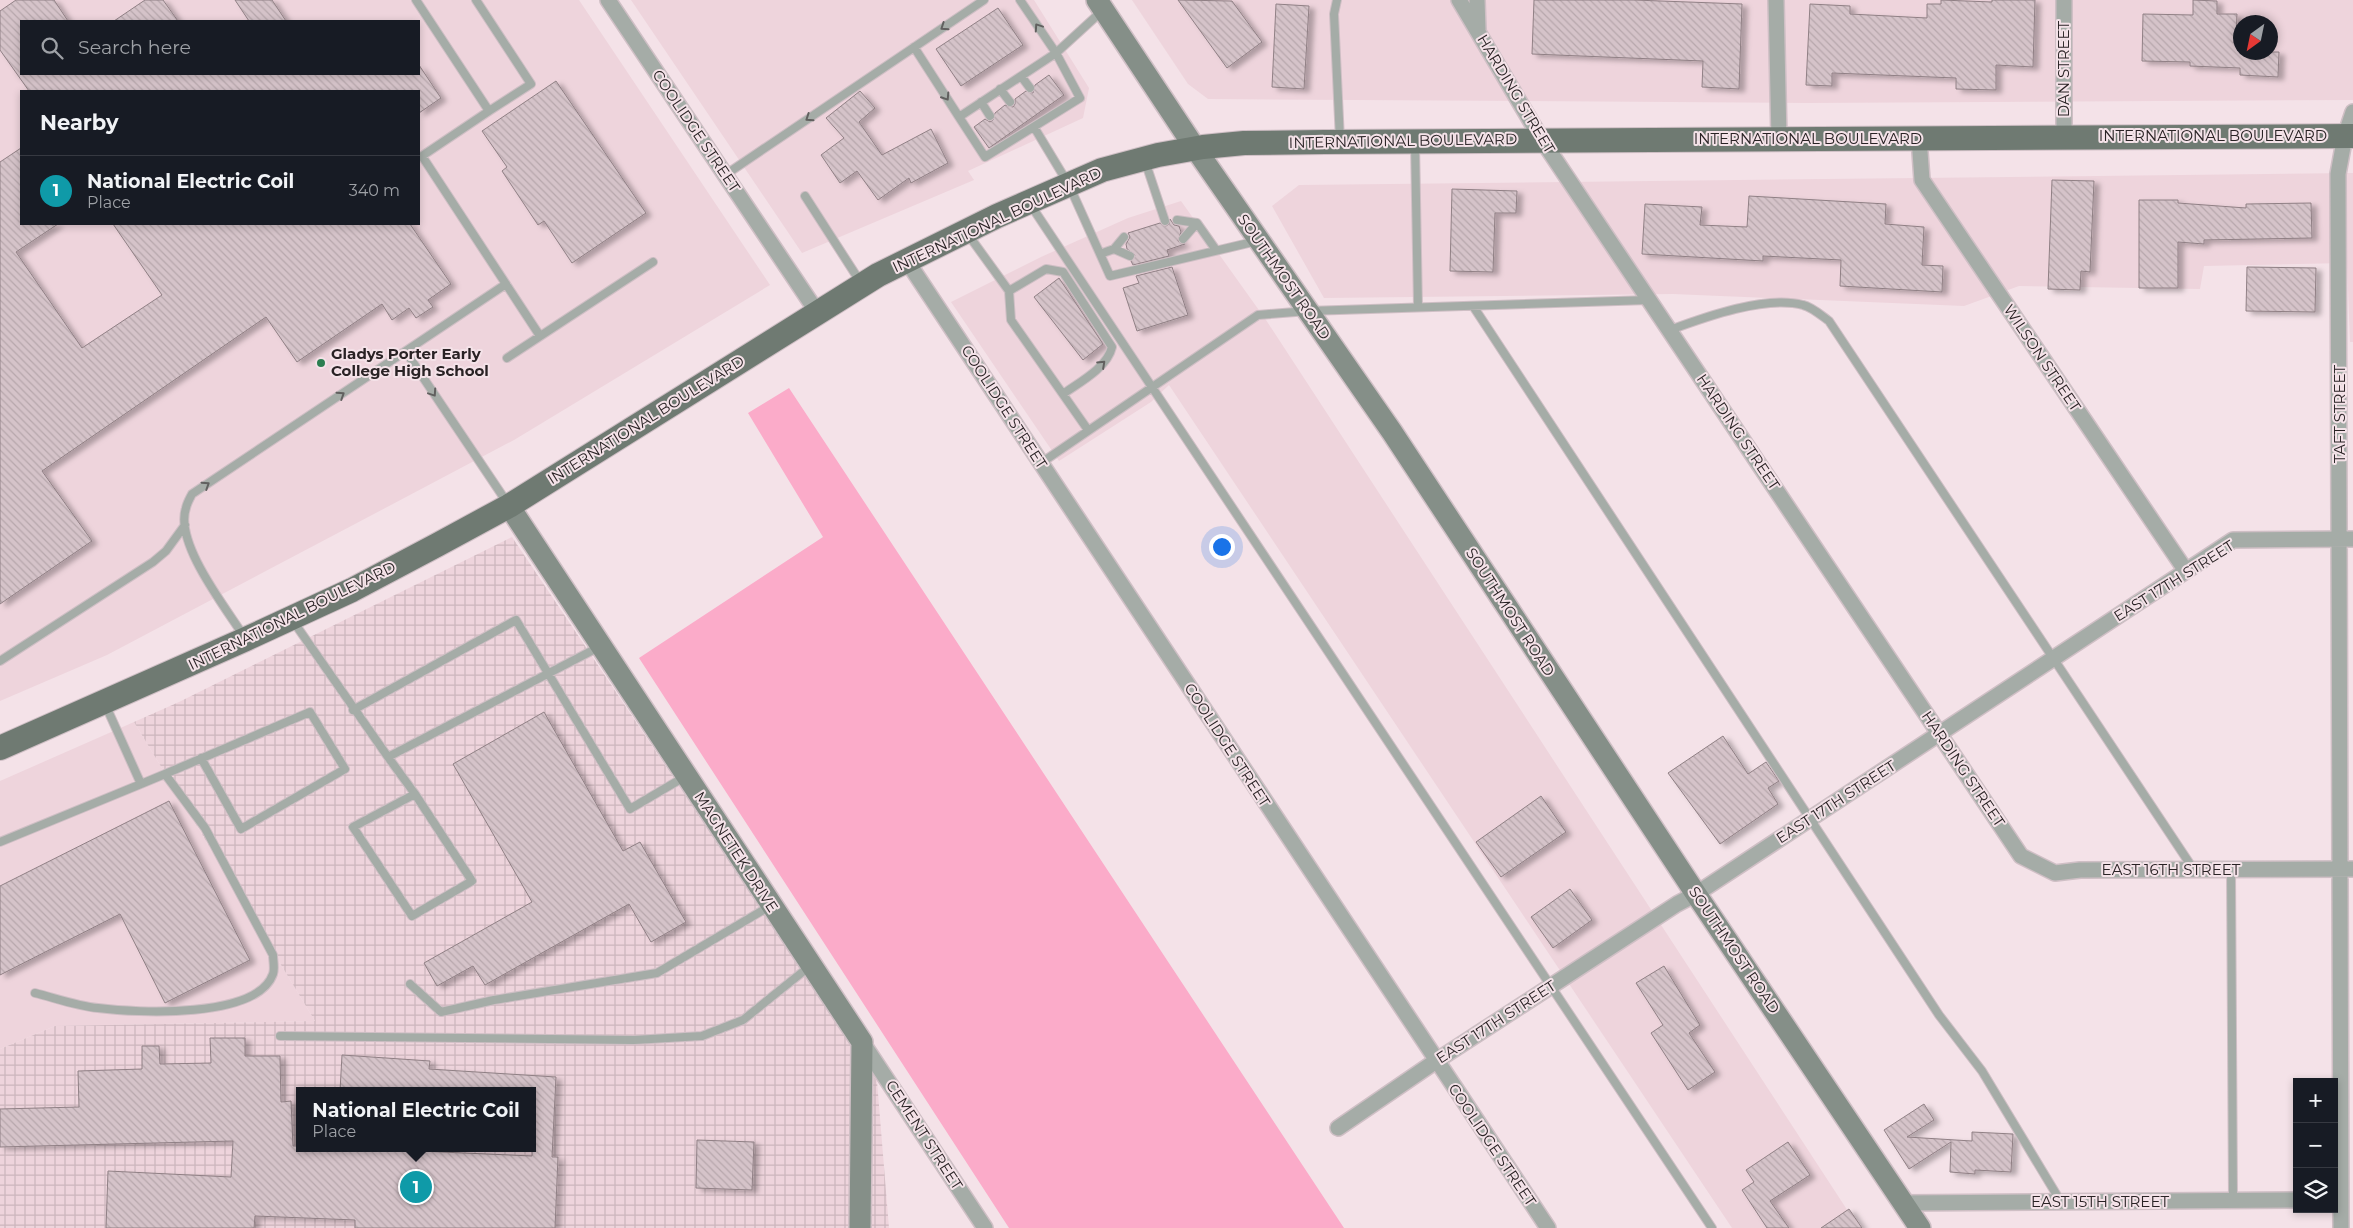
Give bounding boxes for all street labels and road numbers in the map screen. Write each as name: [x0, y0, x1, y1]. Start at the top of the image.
street label: DAN STREET: [2054, 20, 2073, 117]
street label: HARDING STREET: [1473, 31, 1560, 157]
street label: COOLIDGE STREET: [648, 66, 745, 196]
street label: INTERNATIONAL BOULEVARD: [2099, 126, 2327, 145]
street label: INTERNATIONAL BOULEVARD: [1289, 129, 1517, 152]
street label: INTERNATIONAL BOULEVARD: [1694, 129, 1922, 148]
street label: INTERNATIONAL BOULEVARD: [889, 163, 1104, 276]
street label: SOUTHMOST ROAD: [1234, 210, 1335, 343]
street label: WILSON STREET: [2000, 301, 2085, 415]
street label: COOLIDGE STREET: [957, 341, 1052, 473]
street label: INTERNATIONAL BOULEVARD: [544, 351, 748, 488]
street label: TAFT STREET: [2330, 365, 2349, 463]
street label: HARDING STREET: [1693, 370, 1784, 494]
street label: EAST 17TH STREET: [2110, 536, 2238, 625]
street label: SOUTHMOST ROAD: [1462, 544, 1559, 679]
street label: INTERNATIONAL BOULEVARD: [185, 557, 399, 674]
street label: COOLIDGE STREET: [1180, 679, 1275, 811]
street label: HARDING STREET: [1918, 707, 2009, 831]
street label: EAST 17TH STREET: [1772, 756, 1899, 847]
street label: MAGNETEK DRIVE: [690, 788, 782, 916]
street label: EAST 16TH STREET: [2102, 860, 2241, 879]
street label: SOUTHMOST ROAD: [1685, 883, 1784, 1017]
street label: EAST 17TH STREET: [1432, 976, 1559, 1067]
street label: CEMENT STREET: [882, 1076, 967, 1193]
street label: COOLIDGE STREET: [1444, 1080, 1541, 1210]
street label: EAST 15TH STREET: [2031, 1192, 2169, 1211]

